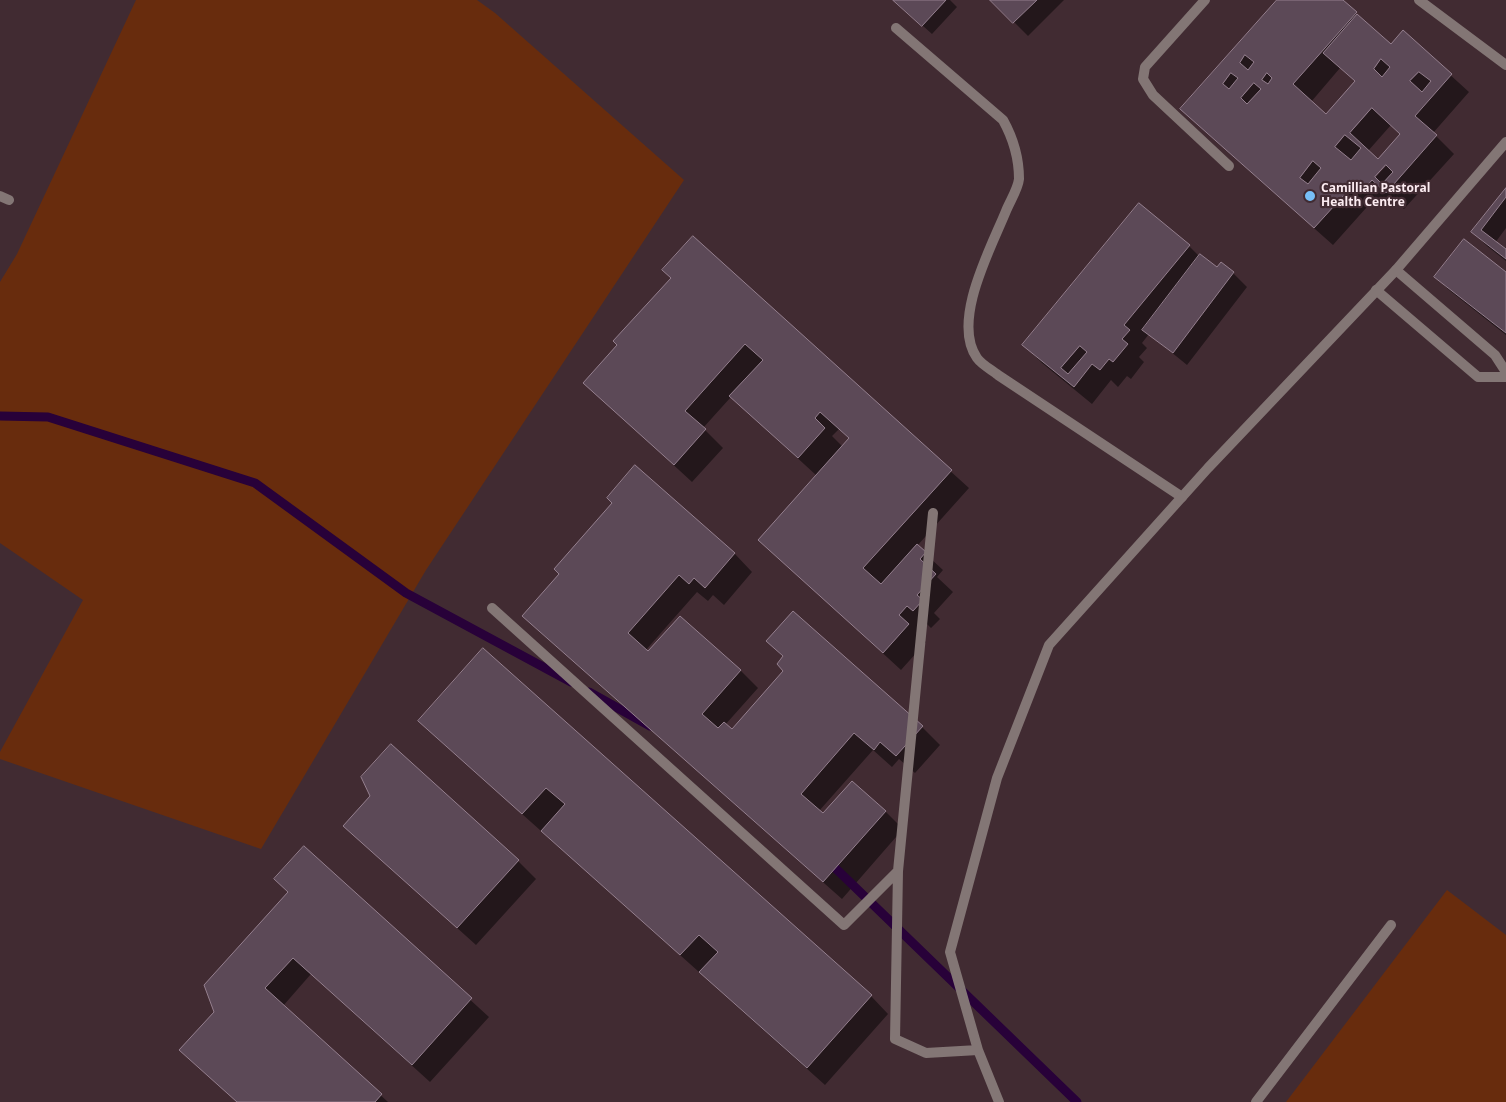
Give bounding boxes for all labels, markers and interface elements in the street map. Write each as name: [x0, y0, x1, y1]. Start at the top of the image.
place label: Camillian Pastoral Health Centre: [1321, 182, 1430, 210]
marker: Camillian Pastoral Health Centre: [1303, 189, 1317, 203]

